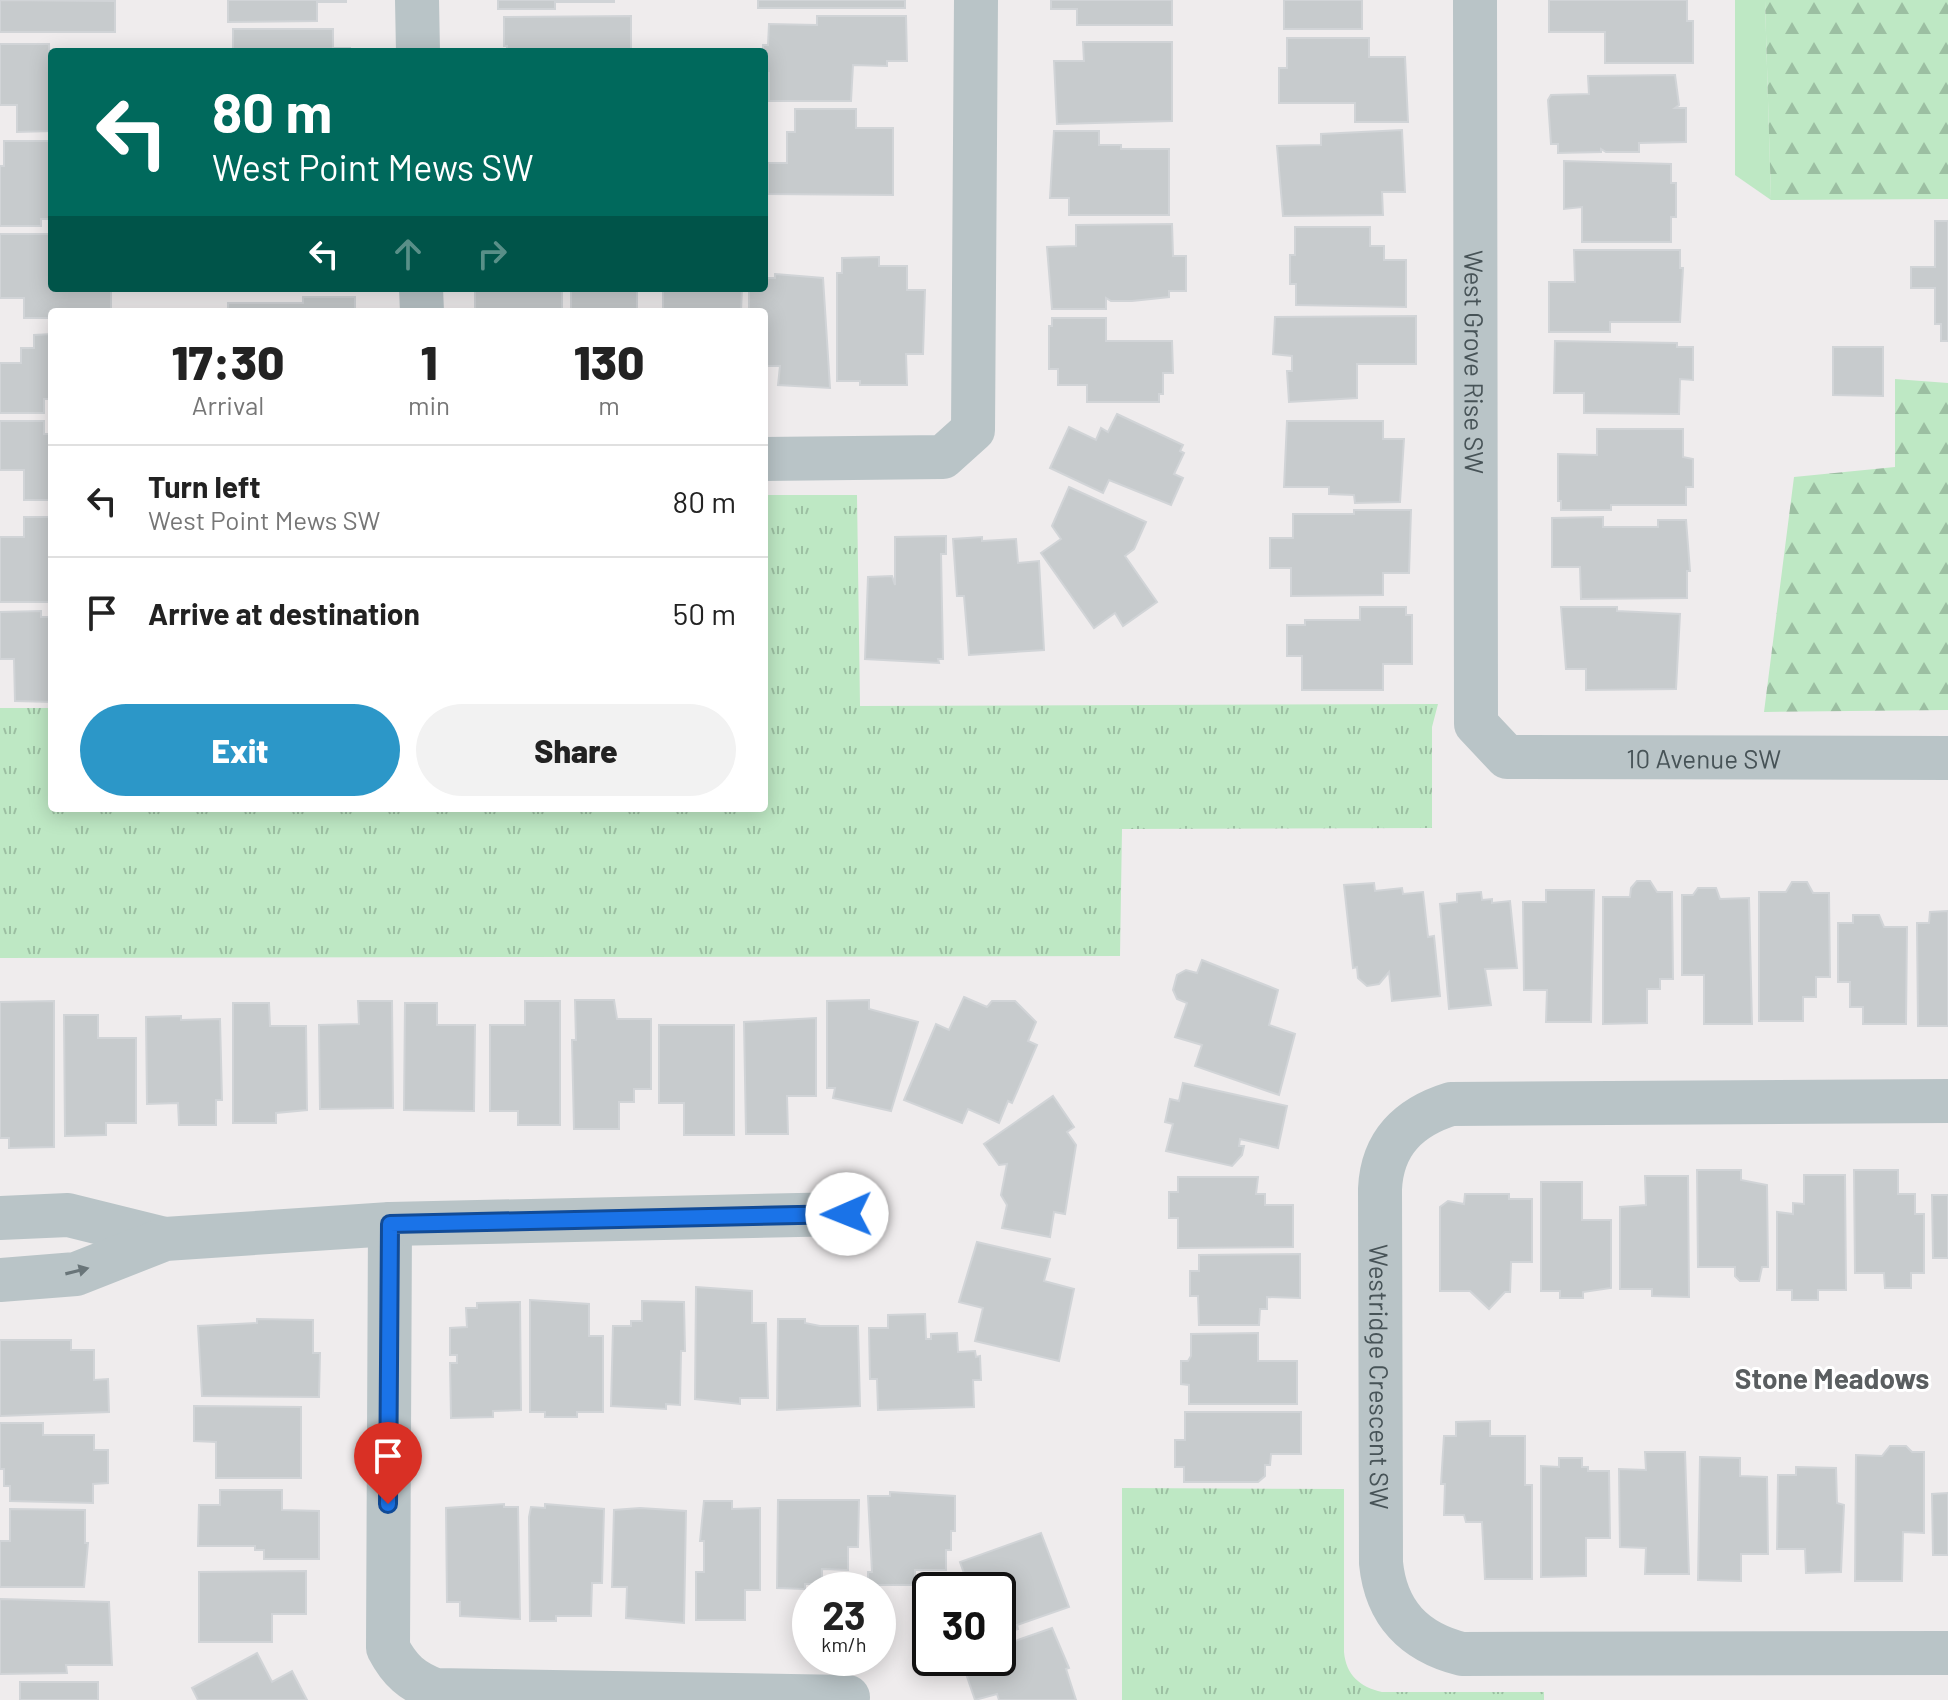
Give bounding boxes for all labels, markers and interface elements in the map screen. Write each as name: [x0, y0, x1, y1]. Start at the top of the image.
text: 80 m: [212, 77, 332, 144]
icon: left: [80, 80, 184, 184]
text: West Point Mews SW: [212, 145, 534, 188]
icon: left: [302, 232, 346, 276]
icon: ahead: [386, 232, 430, 276]
icon: right: [470, 232, 514, 276]
street label: West Grove Rise SW: [1460, 250, 1491, 474]
text: 17:30: [172, 332, 284, 390]
text: 1: [421, 332, 438, 390]
text: 130: [574, 332, 644, 390]
text: Arrival: [192, 389, 264, 420]
text: min: [408, 389, 450, 420]
text: m: [598, 389, 620, 420]
text: Turn left: [148, 468, 261, 504]
icon: left: [80, 479, 124, 523]
text: 80 m: [673, 483, 736, 519]
text: West Point Mews SW: [148, 504, 380, 535]
icon: arrive: [80, 591, 124, 635]
text: Arrive at destination: [148, 595, 420, 631]
text: 50 m: [673, 595, 736, 631]
button: Exit: [80, 704, 400, 796]
button: Share: [416, 704, 736, 796]
street label: 10 Avenue SW: [1626, 742, 1781, 773]
position arrow: [805, 1172, 889, 1256]
street label: Westridge Crescent SW: [1365, 1244, 1396, 1510]
one-way arrow: [65, 1265, 90, 1277]
district label: Stone Meadows: [1735, 1361, 1929, 1395]
pin: [354, 1422, 422, 1504]
icon: arrive: [366, 1434, 410, 1478]
speed limit sign: 30: [912, 1572, 1016, 1676]
text: 23: [822, 1590, 866, 1638]
text: km/h: [821, 1632, 867, 1656]

